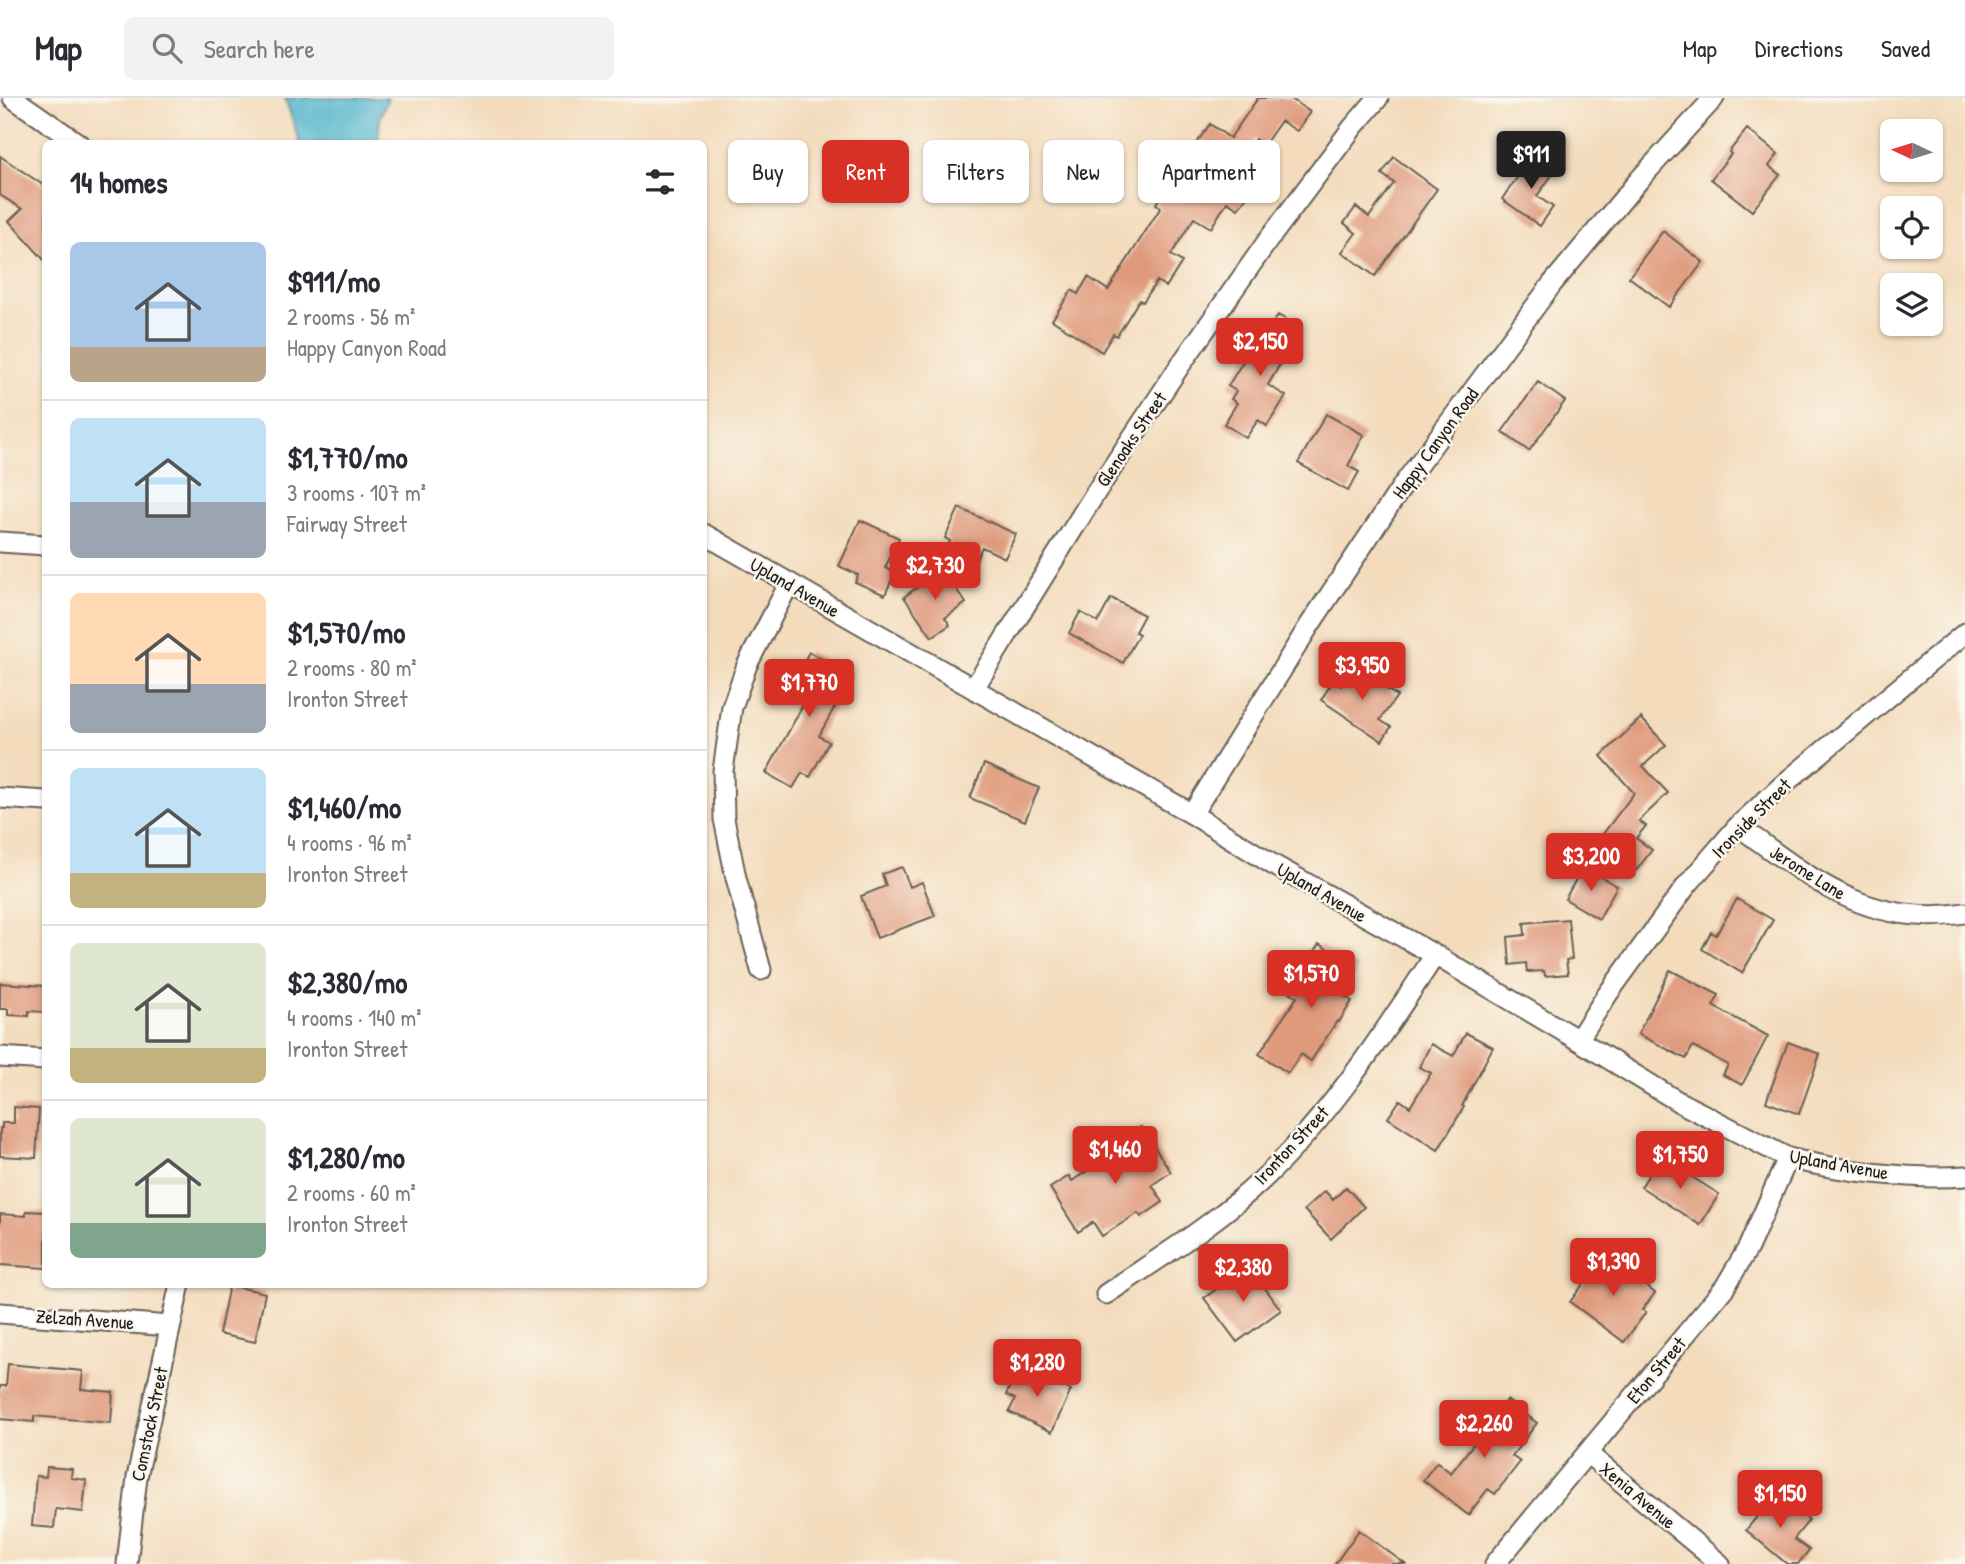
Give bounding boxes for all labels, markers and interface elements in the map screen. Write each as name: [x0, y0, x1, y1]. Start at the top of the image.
search box: [124, 17, 614, 80]
text: Map: [35, 26, 82, 70]
icon: search: [148, 29, 186, 67]
text: Search here: [204, 31, 315, 66]
text: Map: [1683, 32, 1717, 64]
text: Directions: [1755, 32, 1843, 64]
text: Saved: [1881, 32, 1930, 64]
north arrow: [1880, 119, 1942, 182]
map controls: [1880, 119, 1943, 336]
pin: $911: [1490, 132, 1572, 191]
text: $911: [1513, 138, 1549, 169]
chip: Buy: [728, 140, 808, 203]
chip: Rent: [822, 140, 909, 203]
chip: Filters: [923, 140, 1029, 203]
chip: New: [1043, 140, 1124, 203]
chip: Apartment: [1138, 140, 1280, 203]
text: 14 homes: [70, 162, 168, 202]
icon: filters: [641, 163, 679, 201]
button: locate: [1880, 196, 1943, 259]
text: $911/mo: [287, 261, 380, 301]
icon: home: [126, 270, 210, 354]
button: layers: [1880, 273, 1943, 336]
text: 2 rooms · 56 m²: [287, 301, 415, 332]
pin: $2,150: [1203, 318, 1317, 378]
text: $2,150: [1232, 325, 1288, 356]
text: Happy Canyon Road: [287, 332, 446, 363]
street label: Happy Canyon Road: [1386, 382, 1484, 504]
street label: Glenoaks Street: [1090, 386, 1173, 492]
text: $1,770/mo: [287, 437, 407, 477]
icon: home: [126, 446, 210, 530]
text: 3 rooms · 107 m²: [287, 477, 426, 508]
text: Fairway Street: [287, 508, 407, 539]
pin: $2,730: [878, 542, 992, 602]
text: $2,730: [905, 549, 965, 580]
street label: Upland Avenue: [745, 551, 845, 623]
text: $1,570/mo: [287, 612, 405, 652]
icon: home: [126, 621, 210, 705]
pin: $3,950: [1305, 642, 1419, 702]
text: $3,950: [1334, 649, 1390, 680]
text: 2 rooms · 80 m²: [287, 652, 417, 683]
pin: $1,770: [752, 660, 866, 719]
text: $1,770: [780, 666, 838, 697]
text: Ironton Street: [287, 683, 407, 714]
street label: Ironside Street: [1705, 772, 1797, 864]
text: $1,460/mo: [287, 787, 401, 827]
icon: home: [126, 796, 210, 880]
text: 4 rooms · 96 m²: [287, 827, 412, 858]
pin: $3,200: [1534, 834, 1648, 893]
street label: Jerome Lane: [1765, 838, 1851, 906]
text: $3,200: [1562, 840, 1620, 871]
street label: Upland Avenue: [1272, 856, 1372, 928]
text: Ironton Street: [287, 858, 407, 889]
pin: $1,570: [1254, 950, 1368, 1010]
text: $1,570: [1283, 957, 1339, 988]
text: $2,380/mo: [287, 962, 407, 1002]
icon: home: [126, 971, 210, 1055]
text: 4 rooms · 140 m²: [287, 1002, 421, 1033]
text: Ironton Street: [287, 1033, 407, 1064]
street label: Ironton Street: [1248, 1099, 1335, 1190]
pin: $1,460: [1058, 1126, 1172, 1186]
pin: $1,750: [1623, 1132, 1737, 1191]
text: $1,460: [1089, 1133, 1141, 1164]
text: $1,280/mo: [287, 1137, 405, 1177]
text: $1,750: [1652, 1138, 1708, 1169]
street label: Upland Avenue: [1788, 1143, 1891, 1186]
icon: home: [126, 1146, 210, 1230]
text: 2 rooms · 60 m²: [287, 1177, 416, 1208]
text: Ironton Street: [287, 1208, 407, 1239]
pin: $1,390: [1556, 1238, 1670, 1298]
pin: $2,380: [1186, 1244, 1300, 1304]
text: $1,390: [1586, 1245, 1640, 1276]
text: $2,380: [1214, 1251, 1272, 1282]
street label: Zelzah Avenue: [35, 1303, 135, 1335]
street label: Eton Street: [1620, 1331, 1692, 1409]
pin: $1,280: [980, 1340, 1094, 1399]
text: $1,280: [1009, 1346, 1065, 1377]
street label: Comstock Street: [124, 1364, 174, 1484]
pin: $2,260: [1427, 1400, 1541, 1460]
text: $2,260: [1455, 1407, 1513, 1438]
street label: Xenia Avenue: [1594, 1456, 1682, 1535]
pin: $1,150: [1723, 1470, 1837, 1530]
text: $1,150: [1753, 1477, 1807, 1508]

